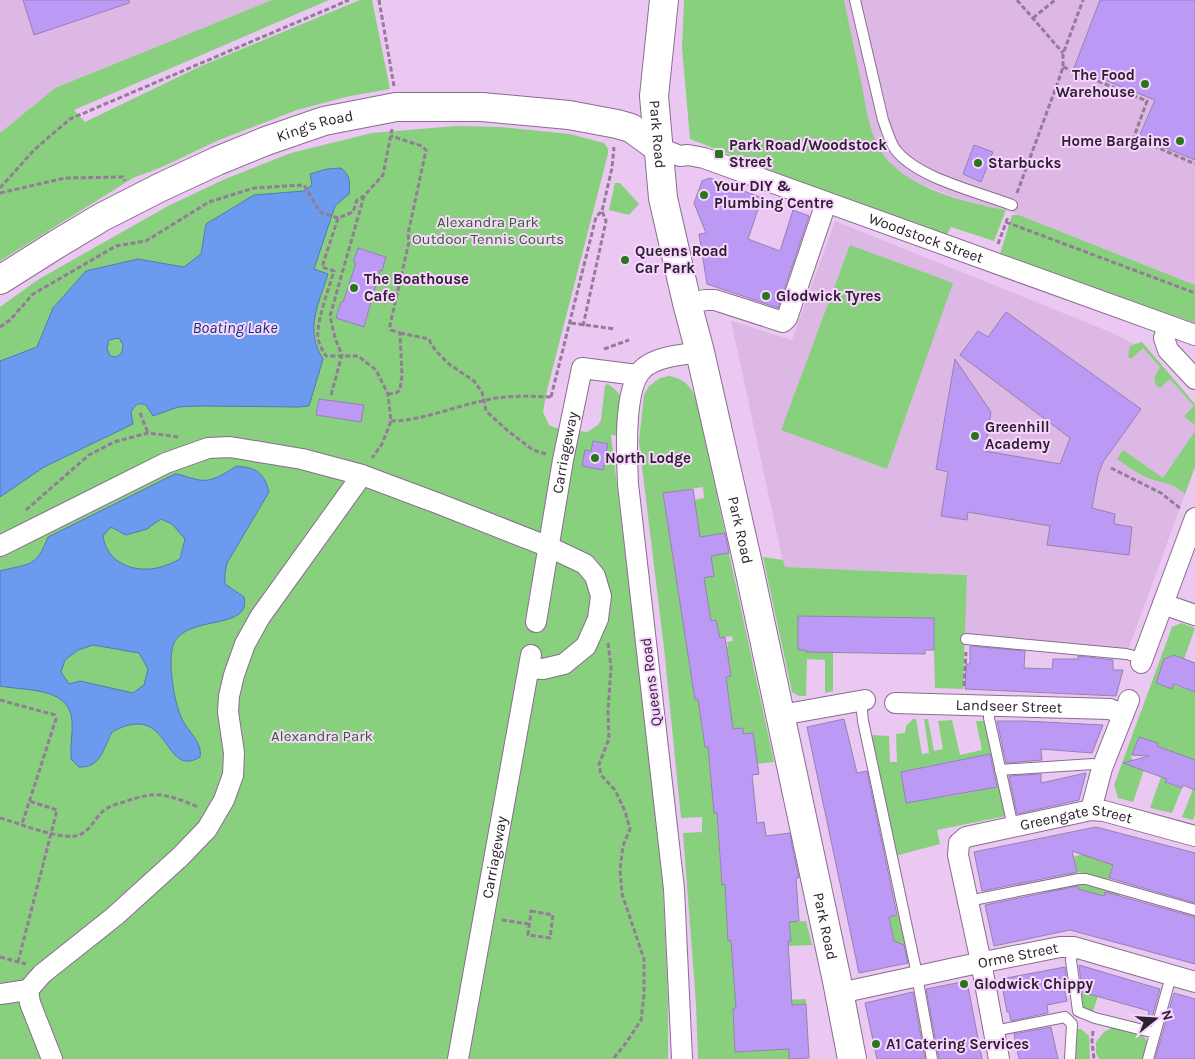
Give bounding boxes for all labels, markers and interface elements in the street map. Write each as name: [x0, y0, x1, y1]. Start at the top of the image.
place label: The Food Warehouse: [1056, 66, 1135, 101]
marker: The Food Warehouse: [1139, 78, 1151, 90]
street label: Park Road: [645, 99, 669, 169]
street label: King's Road: [274, 107, 355, 146]
place label: Home Bargains: [1061, 132, 1170, 150]
marker: Home Bargains: [1174, 135, 1186, 147]
place label: Park Road/Woodstock Street: [729, 136, 887, 171]
marker: Park Road/Woodstock Street: [713, 148, 725, 160]
place label: Starbucks: [988, 154, 1062, 172]
marker: Starbucks: [972, 157, 984, 169]
place label: Your DIY & Plumbing Centre: [714, 177, 834, 212]
marker: Your DIY & Plumbing Centre: [698, 189, 710, 201]
street label: Woodstock Street: [866, 209, 986, 267]
park label: Alexandra Park Outdoor Tennis Courts: [412, 213, 564, 248]
place label: Queens Road Car Park: [635, 242, 728, 277]
marker: Queens Road Car Park: [619, 254, 631, 266]
place label: The Boathouse Cafe: [364, 270, 469, 305]
marker: The Boathouse Cafe: [348, 282, 360, 294]
place label: Glodwick Tyres: [776, 287, 881, 305]
marker: Glodwick Tyres: [760, 290, 772, 302]
water label: Boating Lake: [192, 318, 278, 337]
street label: Carriageway: [549, 410, 582, 495]
place label: Greenhill Academy: [985, 418, 1050, 453]
marker: Greenhill Academy: [969, 430, 981, 442]
place label: North Lodge: [605, 449, 691, 467]
marker: North Lodge: [589, 452, 601, 464]
street label: Park Road: [724, 495, 757, 566]
street label: Queens Road: [637, 637, 665, 727]
street label: Landseer Street: [955, 696, 1063, 717]
park label: Alexandra Park: [271, 727, 373, 745]
street label: Greengate Street: [1018, 801, 1135, 834]
street label: Carriageway: [478, 815, 511, 900]
street label: Park Road: [809, 891, 841, 962]
street label: Orme Street: [976, 938, 1060, 972]
place label: Glodwick Chippy: [974, 975, 1093, 993]
marker: Glodwick Chippy: [958, 978, 970, 990]
north arrow: [1130, 994, 1180, 1044]
text: N: [1157, 1008, 1177, 1023]
place label: A1 Catering Services: [886, 1035, 1029, 1053]
marker: A1 Catering Services: [870, 1038, 882, 1050]

